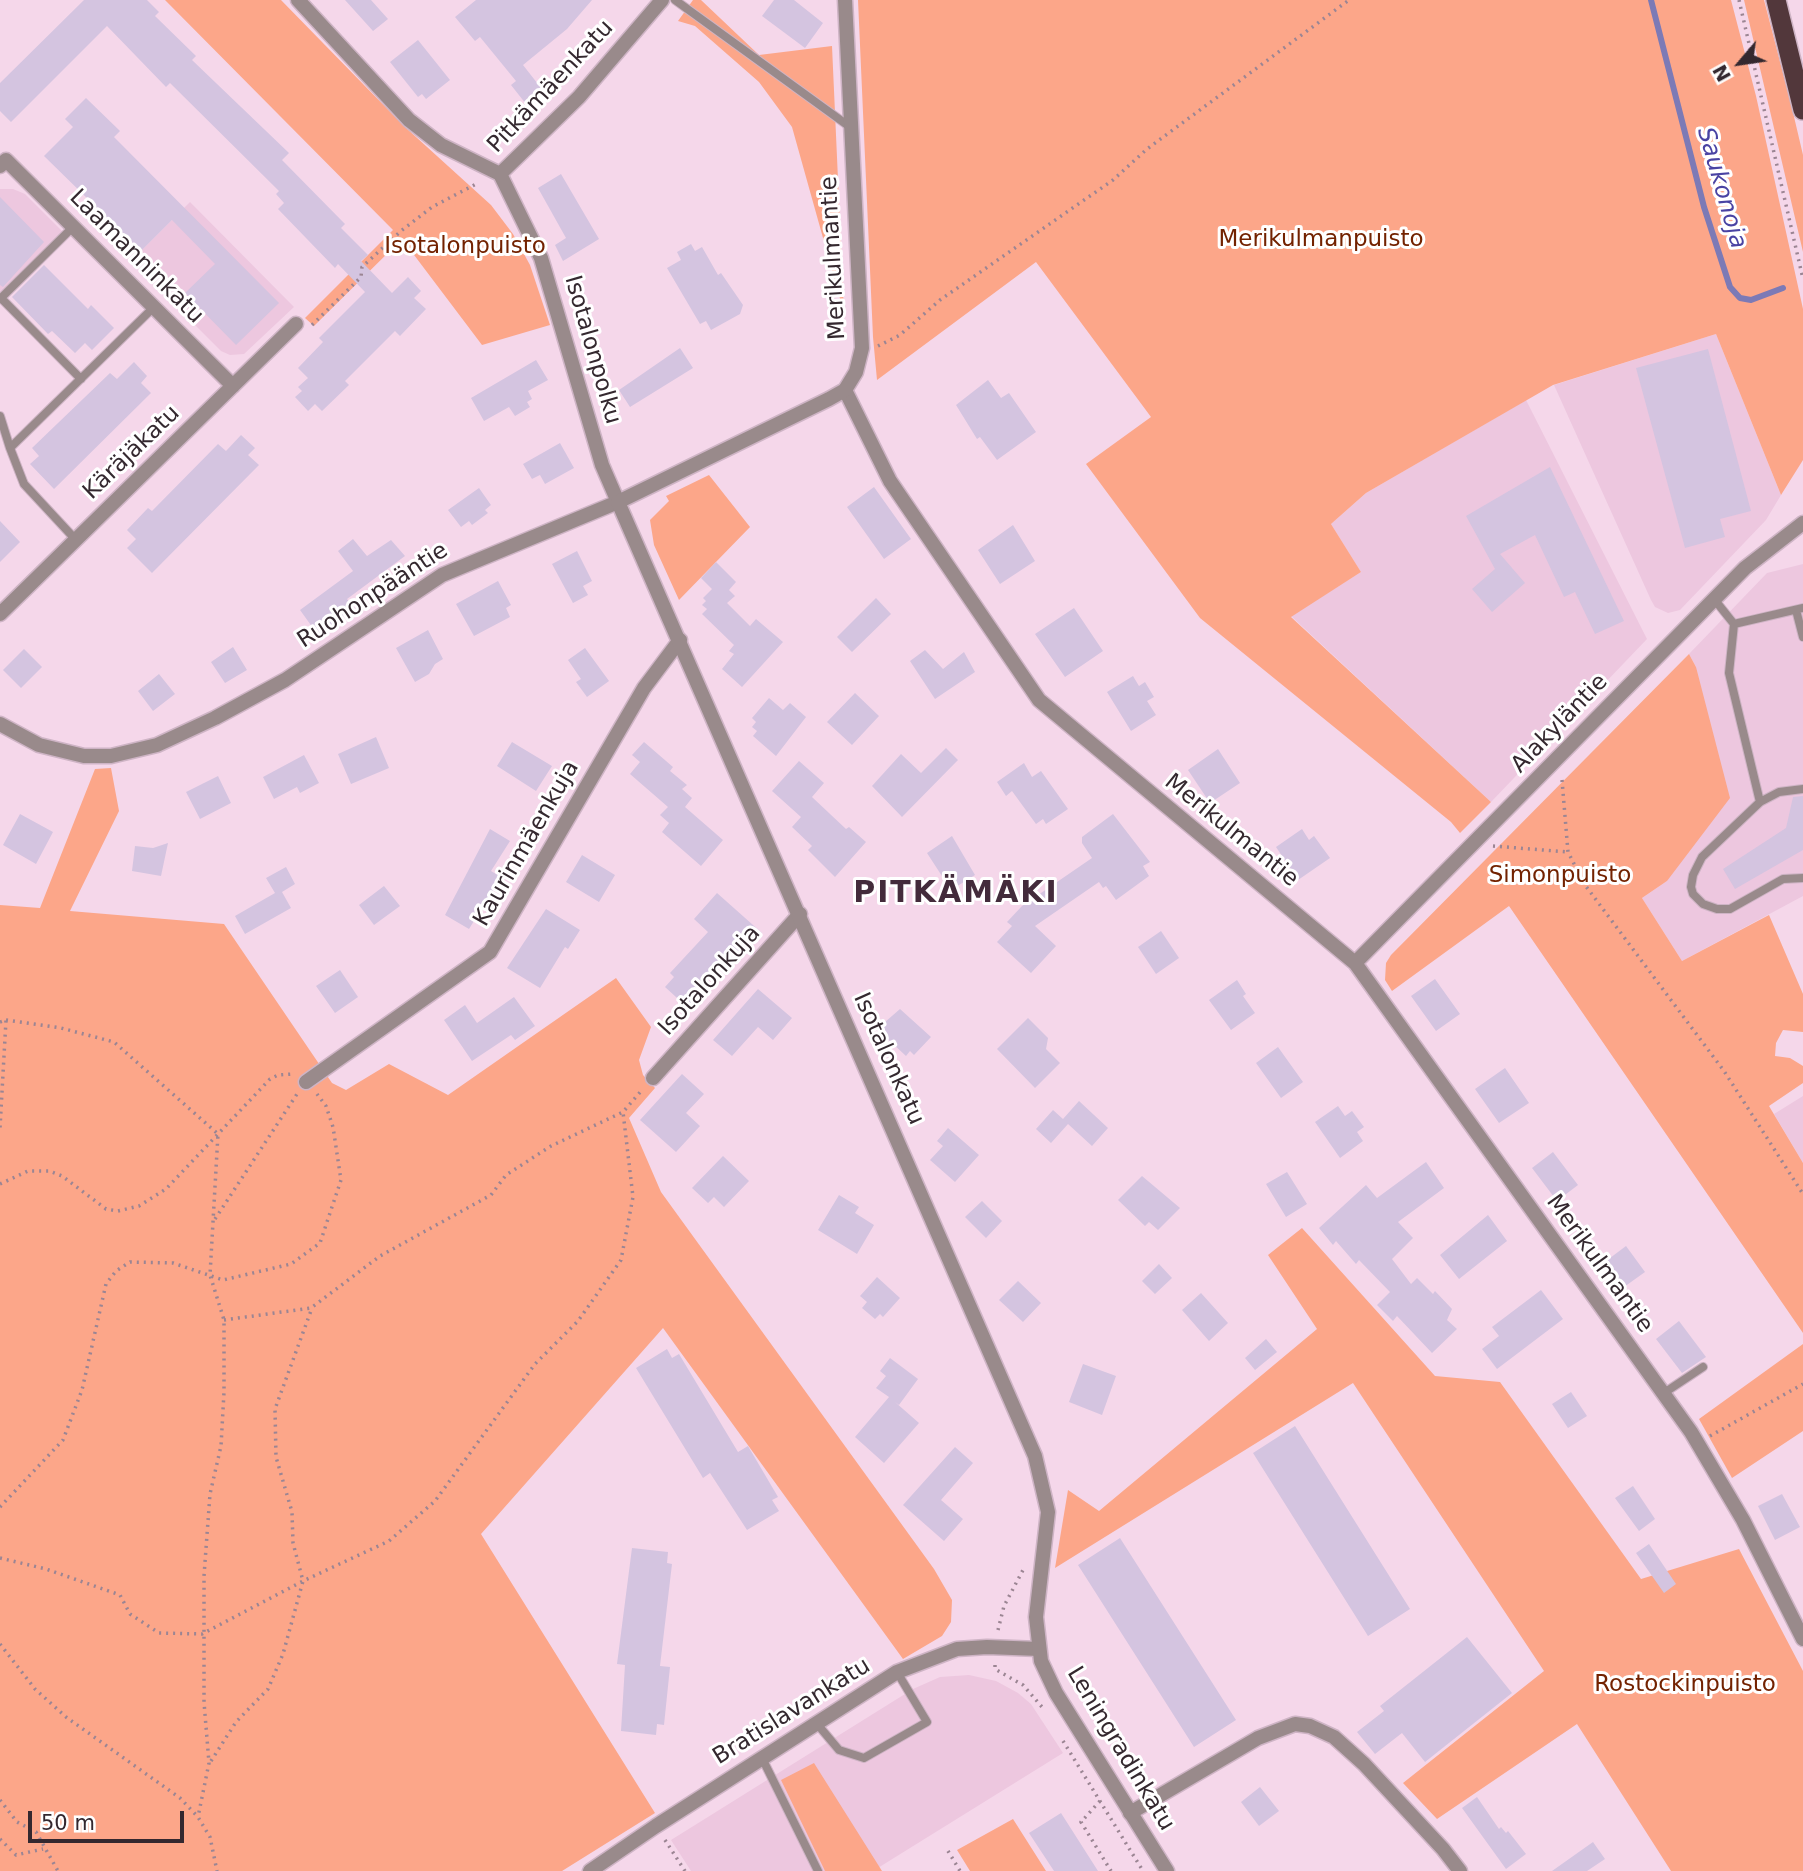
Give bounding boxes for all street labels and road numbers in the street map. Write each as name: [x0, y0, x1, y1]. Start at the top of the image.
street label: Pitkämäenkatu: [482, 15, 620, 159]
street label: Merikulmantie: [816, 175, 852, 341]
street label: Laamanninkatu: [63, 184, 209, 330]
street label: Isotalonpolku: [558, 273, 626, 427]
street label: Käräjäkatu: [78, 400, 186, 506]
street label: Ruohonpääntie: [293, 537, 453, 655]
street label: Alakyläntie: [1506, 669, 1614, 779]
street label: Kaurinmäenkuja: [468, 756, 586, 932]
street label: Merikulmantie: [1159, 769, 1303, 893]
street label: Isotalonkuja: [653, 920, 767, 1042]
street label: Isotalonkatu: [847, 989, 929, 1129]
street label: Merikulmantie: [1540, 1190, 1658, 1338]
street label: Bratislavankatu: [708, 1653, 876, 1771]
street label: Leningradinkatu: [1060, 1662, 1180, 1836]

